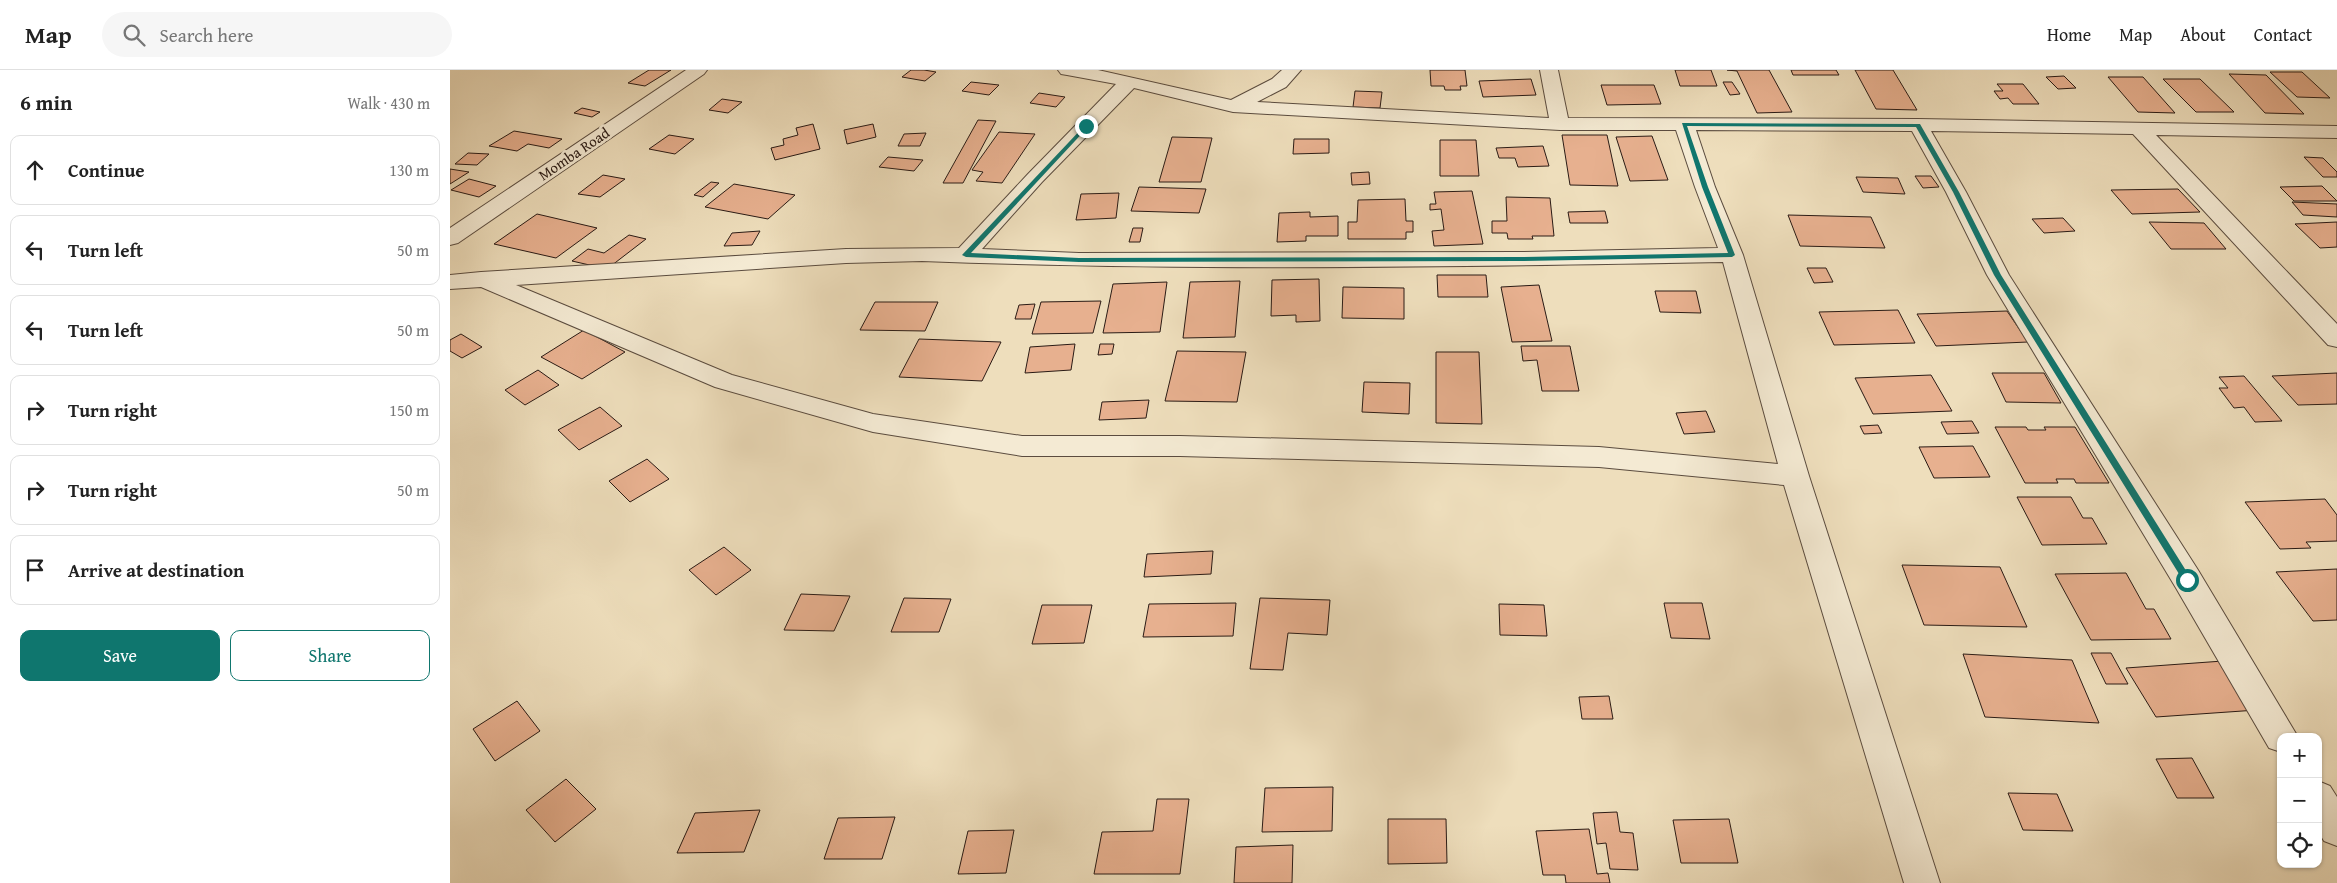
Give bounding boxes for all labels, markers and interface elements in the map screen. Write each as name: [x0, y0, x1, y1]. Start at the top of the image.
search box: [102, 12, 452, 57]
text: Map: [25, 17, 72, 52]
icon: search: [120, 21, 148, 49]
text: Search here: [160, 21, 253, 49]
text: Home: [2047, 21, 2091, 48]
text: Map: [2119, 21, 2152, 48]
text: About: [2180, 21, 2226, 48]
text: Contact: [2254, 21, 2312, 48]
text: 6 min: [20, 87, 72, 118]
text: Walk · 430 m: [347, 91, 430, 115]
route end: [1075, 115, 1098, 138]
street label: Momba Road: [534, 122, 613, 185]
icon: ahead: [21, 156, 49, 184]
text: Continue: [68, 156, 145, 184]
text: 130 m: [389, 158, 429, 182]
icon: left: [21, 236, 49, 264]
text: Turn left: [68, 236, 143, 264]
text: 50 m: [397, 238, 429, 262]
icon: left: [21, 316, 49, 344]
text: Turn left: [68, 316, 143, 344]
text: 50 m: [397, 318, 429, 342]
icon: right: [21, 396, 49, 424]
text: Turn right: [68, 396, 157, 424]
text: 150 m: [389, 398, 429, 422]
icon: right: [21, 476, 49, 504]
text: Turn right: [68, 476, 157, 504]
text: 50 m: [397, 478, 429, 502]
icon: arrive: [21, 556, 49, 584]
text: Arrive at destination: [68, 556, 244, 584]
route start: [2176, 569, 2199, 592]
button: Save: [20, 630, 220, 681]
button: Share: [230, 630, 430, 681]
map controls: [2277, 733, 2322, 868]
button: +: [2277, 733, 2322, 778]
button: −: [2277, 778, 2322, 823]
button: locate: [2277, 823, 2322, 868]

